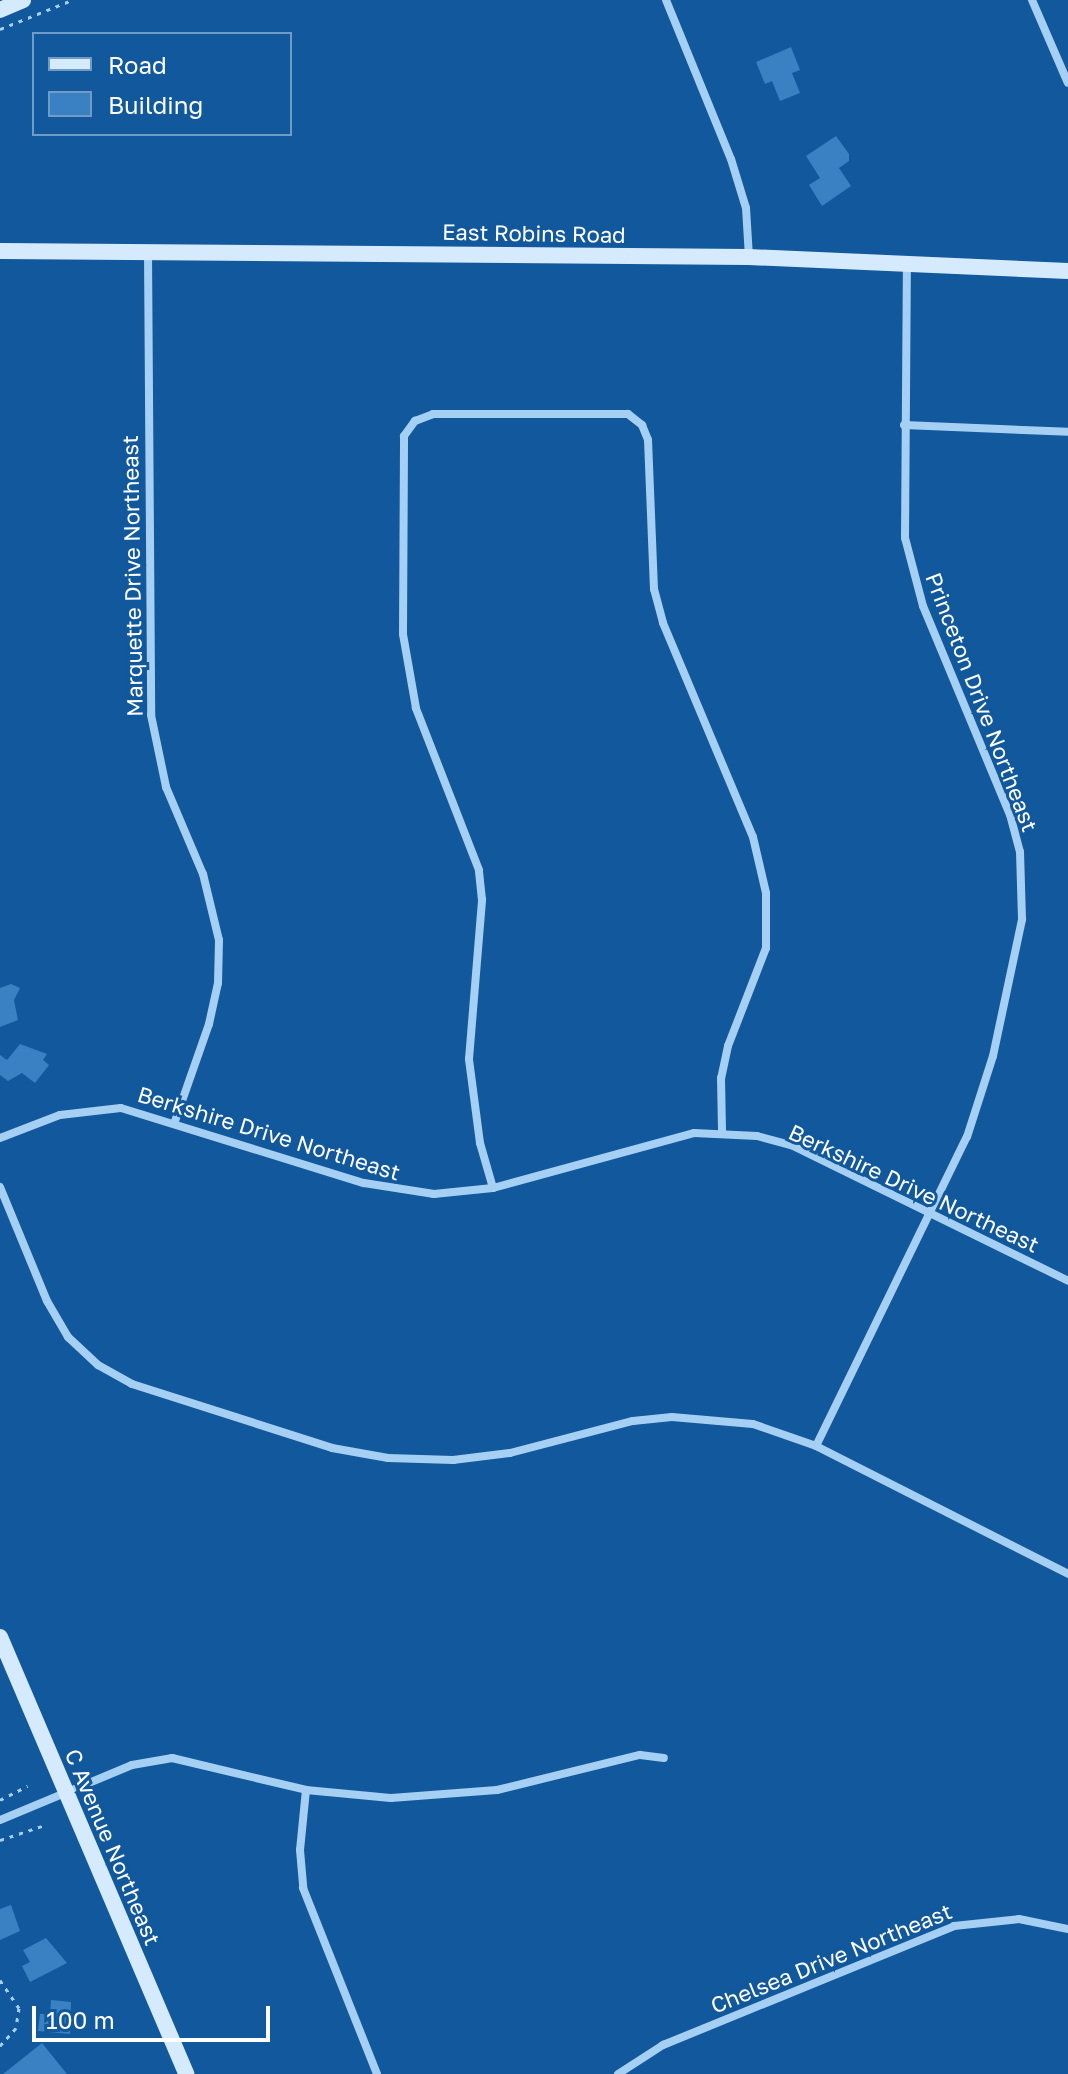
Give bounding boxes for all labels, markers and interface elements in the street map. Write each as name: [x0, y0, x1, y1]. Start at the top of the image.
legend: [32, 32, 292, 136]
text: Road: [108, 50, 167, 79]
text: Building: [108, 90, 203, 119]
street label: East Robins Road: [442, 218, 626, 248]
street label: Marquette Drive Northeast: [116, 435, 148, 717]
street label: Princeton Drive Northeast: [920, 569, 1044, 835]
street label: Berkshire Drive Northeast: [135, 1080, 403, 1186]
street label: Berkshire Drive Northeast: [785, 1118, 1043, 1258]
street label: C Avenue Northeast: [60, 1745, 166, 1949]
street label: Chelsea Drive Northeast: [707, 1898, 955, 2018]
scale bar: [36, 1990, 274, 2040]
text: 100 m: [46, 2005, 115, 2034]

